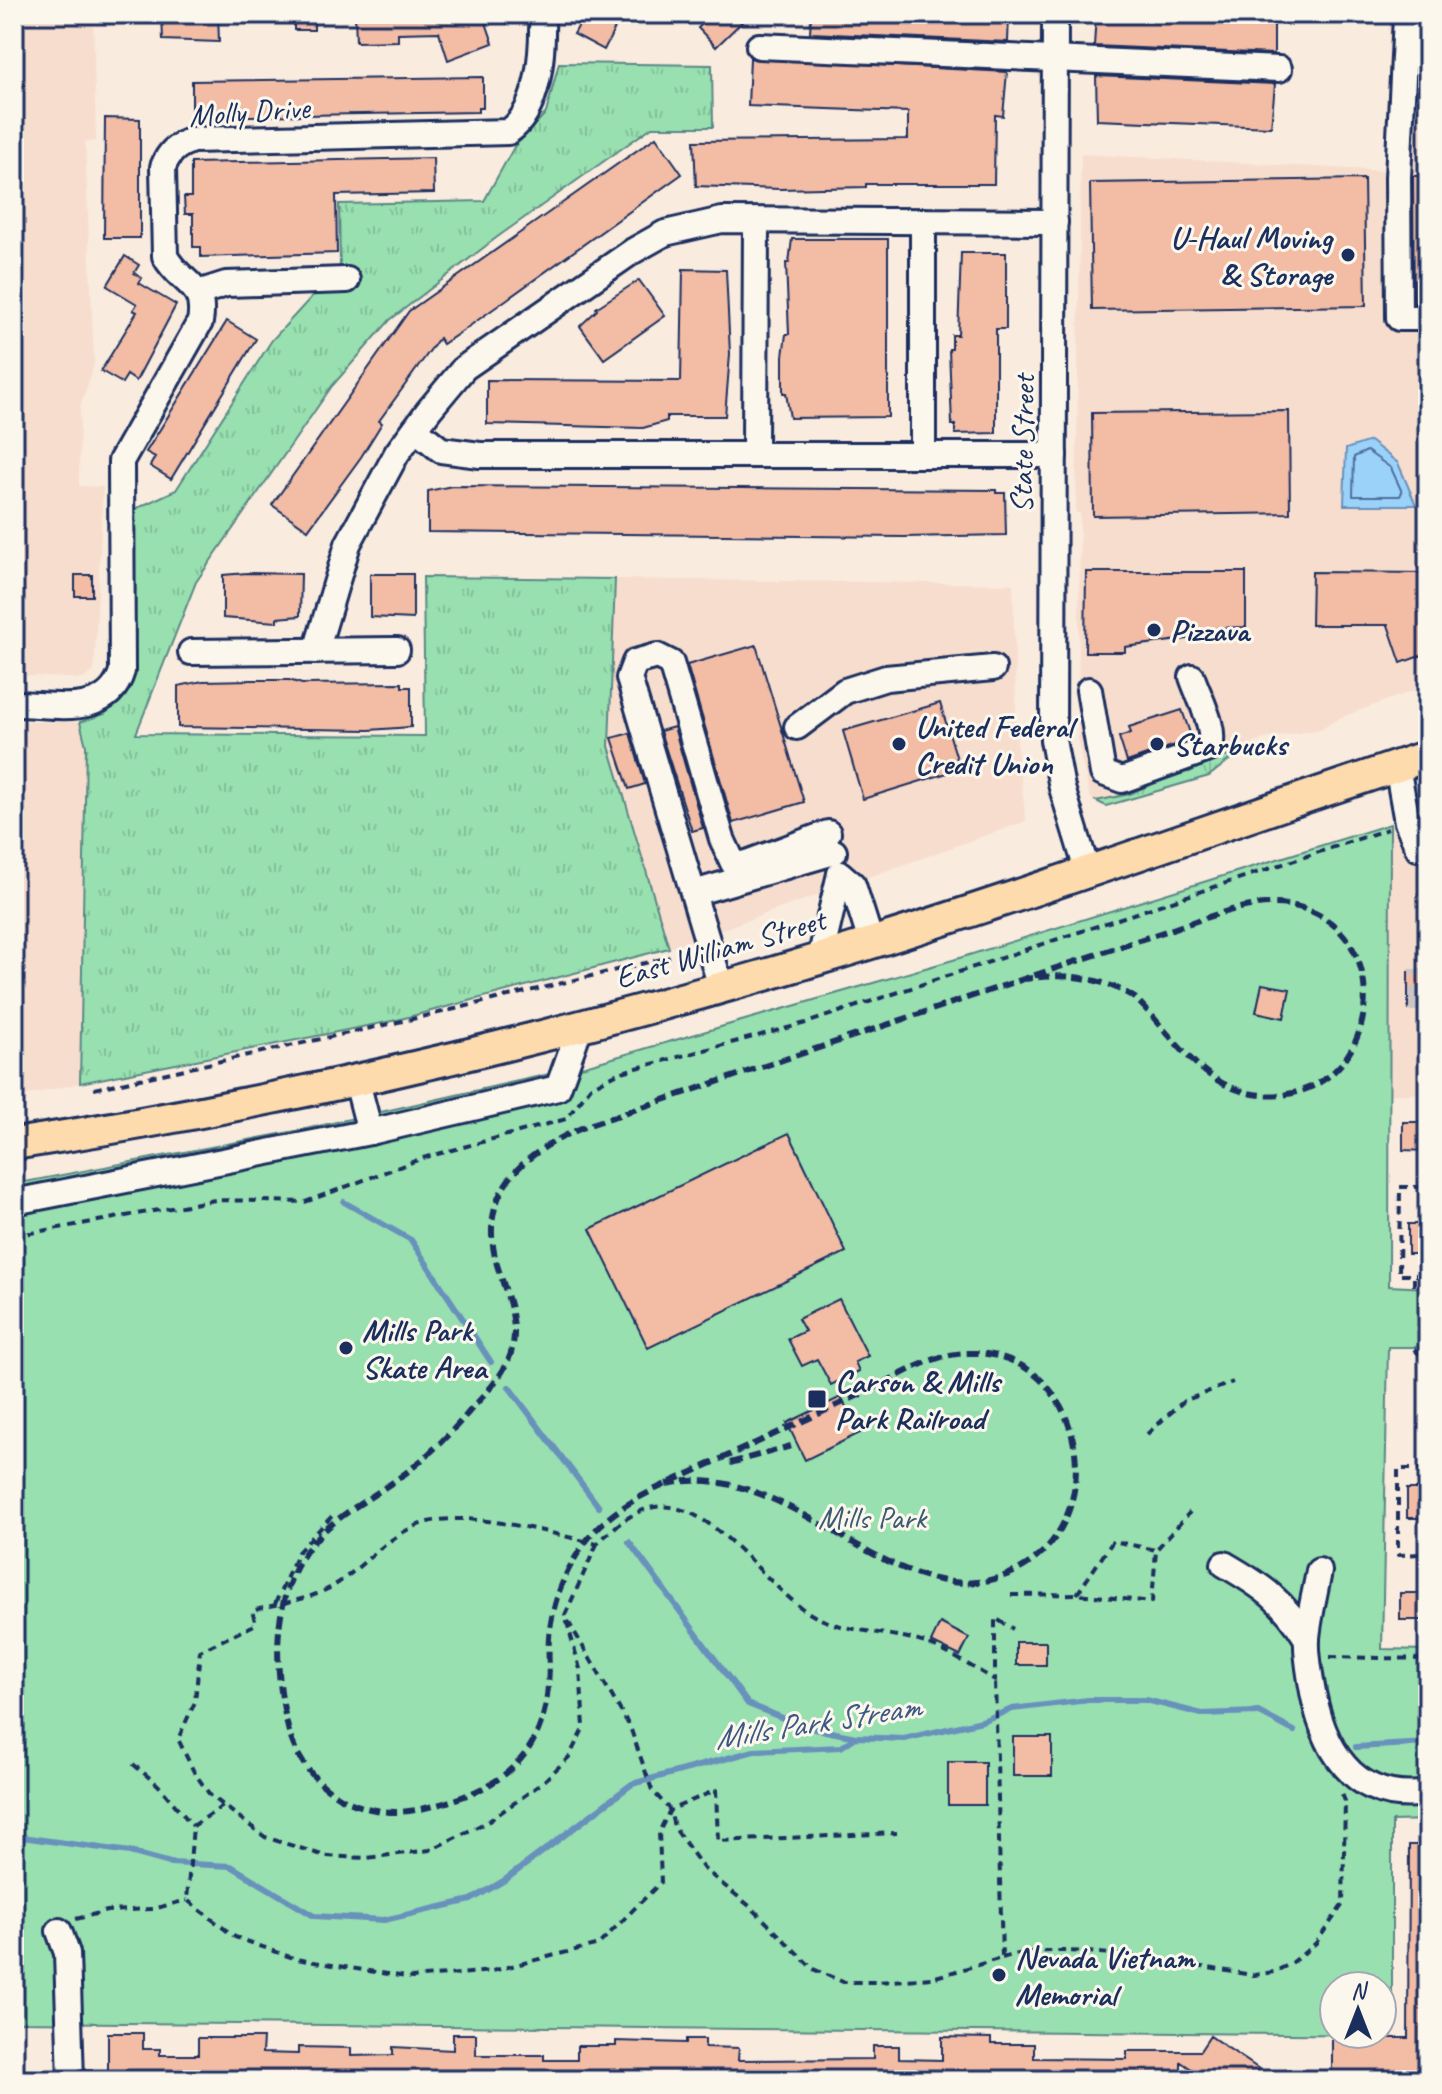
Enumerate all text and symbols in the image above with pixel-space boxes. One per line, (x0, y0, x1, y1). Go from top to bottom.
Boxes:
street label: Molly Drive (187, 87, 313, 136)
place label: U-Haul Moving & Storage (1170, 217, 1334, 295)
marker: U-Haul Moving & Storage (1339, 246, 1357, 264)
street label: State Street (1001, 371, 1044, 514)
place label: Pizzava (1170, 610, 1251, 651)
marker: Pizzava (1145, 621, 1163, 639)
place label: United Federal Credit Union (915, 706, 1079, 784)
place label: Starbucks (1173, 724, 1290, 765)
marker: United Federal Credit Union (890, 735, 908, 753)
marker: Starbucks (1148, 735, 1166, 753)
street label: East William Street (610, 898, 833, 998)
place label: Mills Park Skate Area (362, 1310, 489, 1388)
marker: Mills Park Skate Area (337, 1339, 355, 1357)
place label: Carson & Mills Park Railroad (835, 1361, 1002, 1439)
marker: Carson & Mills Park Railroad (806, 1388, 828, 1410)
park label: Mills Park (818, 1497, 928, 1538)
water label: Mills Park Stream (711, 1684, 926, 1759)
place label: Nevada Vietnam Memorial (1015, 1937, 1197, 2015)
marker: Nevada Vietnam Memorial (990, 1966, 1008, 1984)
north arrow (1318, 1970, 1398, 2050)
text: N (1351, 1977, 1368, 2005)

